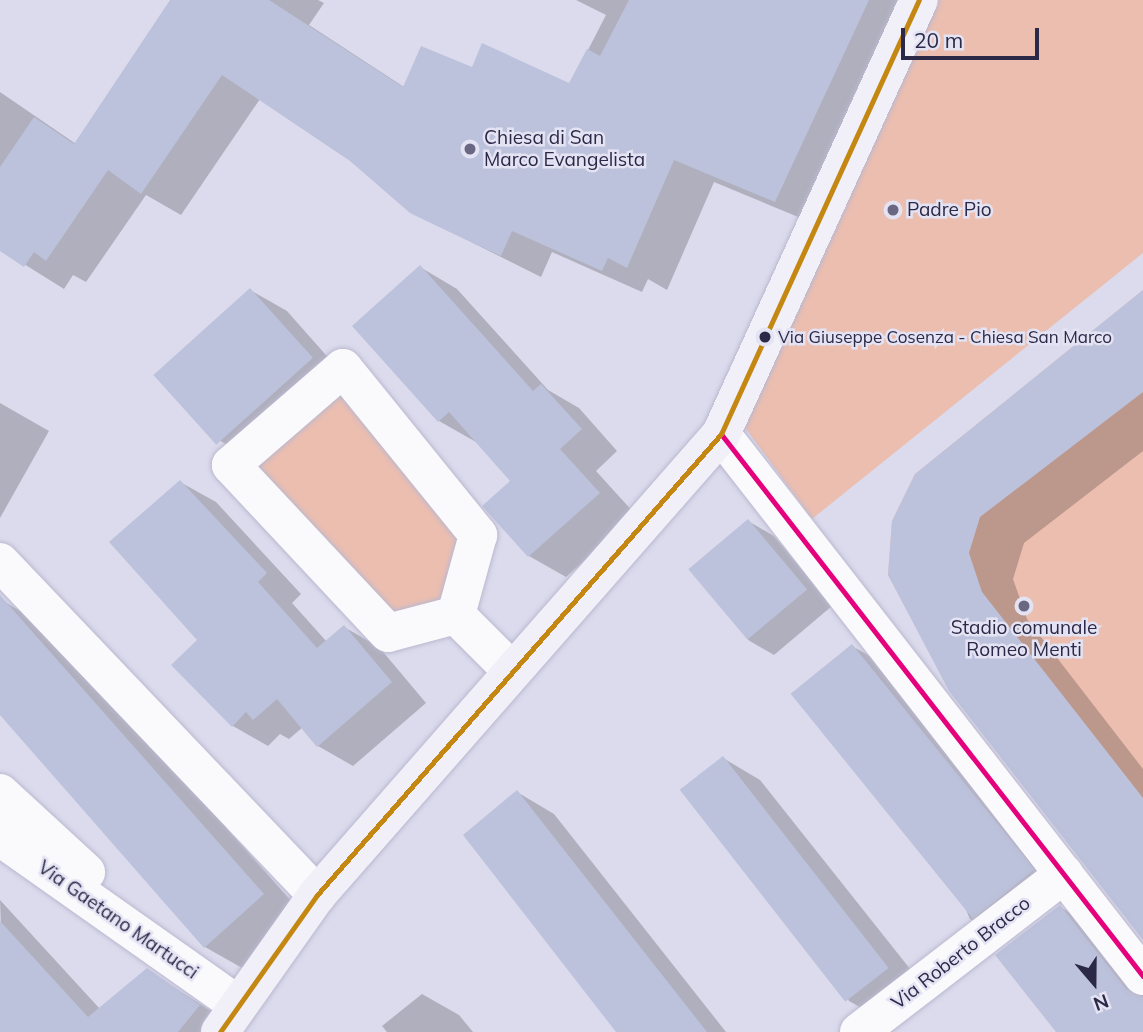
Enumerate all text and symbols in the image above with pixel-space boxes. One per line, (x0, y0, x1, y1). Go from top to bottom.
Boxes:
scale bar (905, 14, 1043, 58)
text: 20 m (914, 27, 963, 53)
place label: Chiesa di San Marco Evangelista (484, 127, 645, 171)
marker: Chiesa di San Marco Evangelista (462, 141, 478, 157)
place label: Padre Pio (907, 199, 992, 221)
marker: Padre Pio (885, 202, 901, 218)
place label: Via Giuseppe Cosenza - Chiesa San Marco (778, 327, 1112, 347)
marker: Via Giuseppe Cosenza - Chiesa San Marco (758, 330, 772, 344)
marker: Stadio comunale Romeo Menti (1016, 598, 1032, 614)
place label: Stadio comunale Romeo Menti (951, 617, 1097, 661)
street label: Via Gaetano Martucci (33, 856, 203, 984)
street label: Via Roberto Bracco (887, 892, 1035, 1014)
north arrow (1059, 948, 1129, 1018)
text: N (1090, 989, 1112, 1016)

